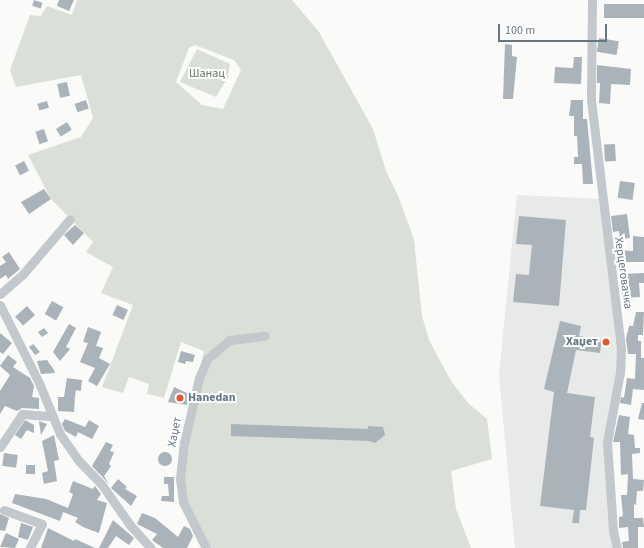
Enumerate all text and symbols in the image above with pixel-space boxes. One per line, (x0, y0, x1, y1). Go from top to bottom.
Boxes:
scale bar (500, 16, 609, 42)
text: 100 m (505, 22, 535, 39)
park label: Шанац (189, 67, 225, 81)
street label: Херцеговачка (611, 236, 635, 310)
place label: Хаџет (566, 335, 598, 349)
marker: Хаџет (601, 337, 611, 347)
place label: Hanedan (188, 391, 236, 405)
marker: Hanedan (175, 393, 185, 403)
street label: Хаџет (165, 416, 185, 448)

